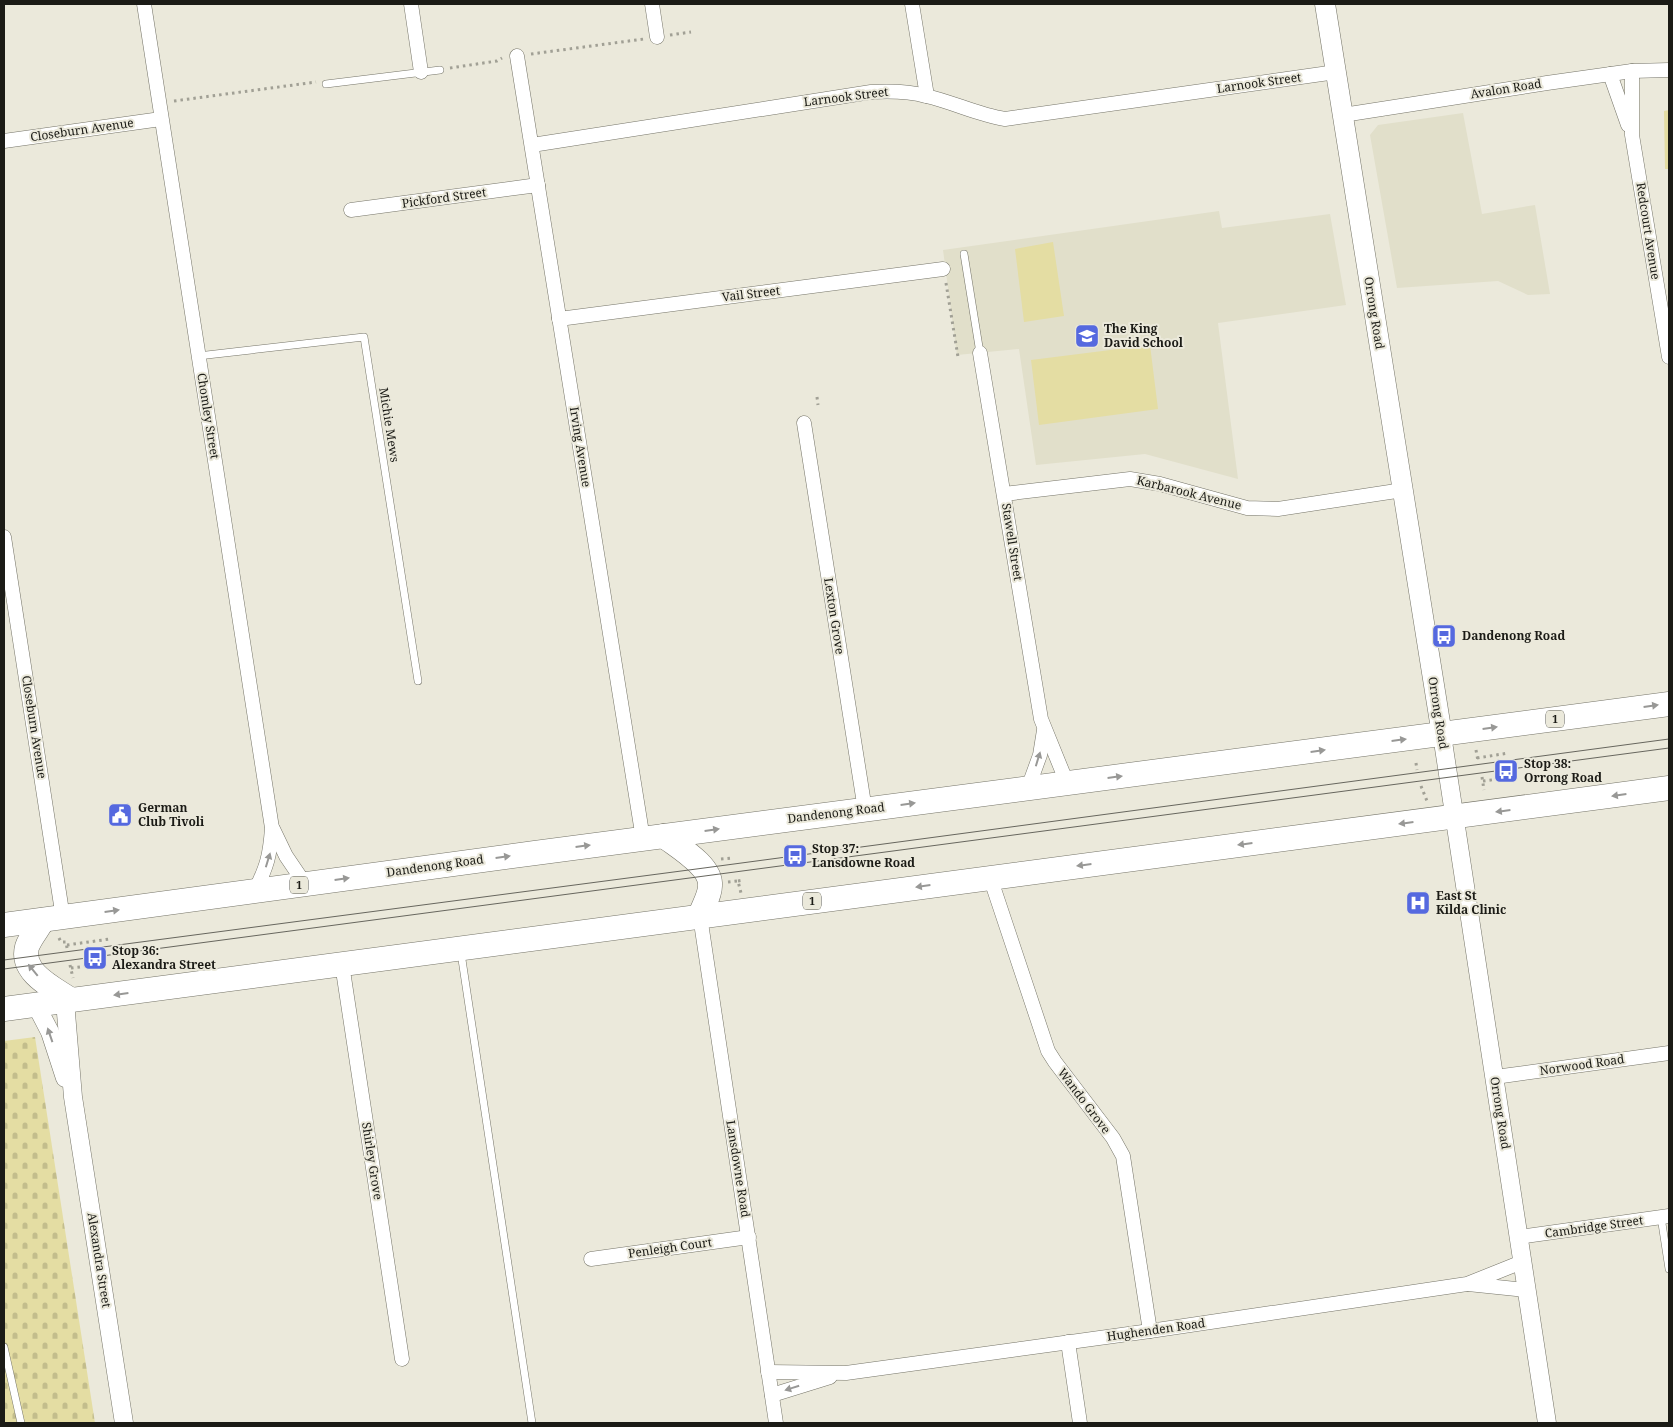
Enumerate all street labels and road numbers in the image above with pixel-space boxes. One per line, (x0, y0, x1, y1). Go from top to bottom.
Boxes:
street label: Larnook Street (1216, 68, 1302, 97)
street label: Avalon Road (1469, 74, 1543, 103)
street label: Larnook Street (803, 83, 889, 110)
street label: Closeburn Avenue (29, 114, 135, 145)
street label: Redcourt Avenue (1632, 181, 1665, 281)
street label: Pickford Street (401, 183, 487, 212)
street label: Orrong Road (1360, 275, 1389, 351)
street label: Vail Street (721, 282, 781, 305)
street label: Chomley Street (193, 372, 224, 460)
street label: Michie Mews (375, 386, 404, 464)
street label: Irving Avenue (566, 406, 595, 488)
street label: Karbarook Avenue (1135, 471, 1243, 514)
street label: Stawell Street (998, 502, 1027, 582)
street label: Lexton Grove (820, 576, 849, 655)
street label: Closeburn Avenue (18, 674, 51, 780)
street label: Orrong Road (1424, 675, 1453, 751)
road number: 1 (1546, 711, 1564, 728)
street label: Dandenong Road (786, 798, 886, 827)
street label: Dandenong Road (385, 850, 485, 881)
road number: 1 (290, 876, 308, 894)
road number: 1 (803, 892, 821, 909)
street label: Norwood Road (1538, 1050, 1626, 1079)
street label: Wando Grove (1054, 1064, 1115, 1137)
street label: Orrong Road (1486, 1075, 1515, 1151)
street label: Lansdowne Road (722, 1119, 755, 1219)
street label: Shirley Grove (358, 1121, 387, 1201)
street label: Alexandra Street (84, 1211, 115, 1309)
street label: Cambridge Street (1544, 1211, 1644, 1242)
street label: Penleigh Court (627, 1233, 713, 1262)
street label: Hughenden Road (1106, 1314, 1207, 1345)

